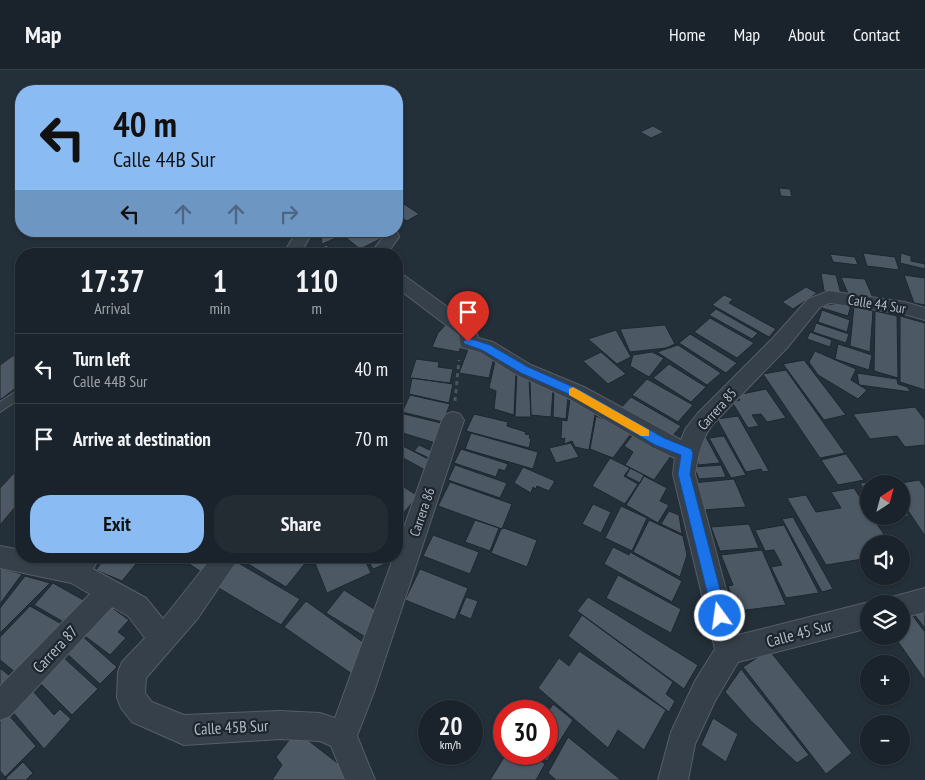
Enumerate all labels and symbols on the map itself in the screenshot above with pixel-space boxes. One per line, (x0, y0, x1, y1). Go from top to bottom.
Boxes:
pin (447, 291, 489, 342)
street label: Calle 44 Sur (847, 291, 907, 317)
street label: Carrera 85 (693, 384, 741, 434)
north arrow (860, 475, 910, 525)
street label: Carrera 86 (405, 485, 439, 539)
position arrow (693, 589, 745, 641)
street label: Calle 45 Sur (764, 615, 835, 651)
street label: Carrera 87 (28, 621, 82, 677)
speed limit sign: 30 (493, 700, 558, 765)
street label: Calle 45B Sur (193, 715, 269, 739)

